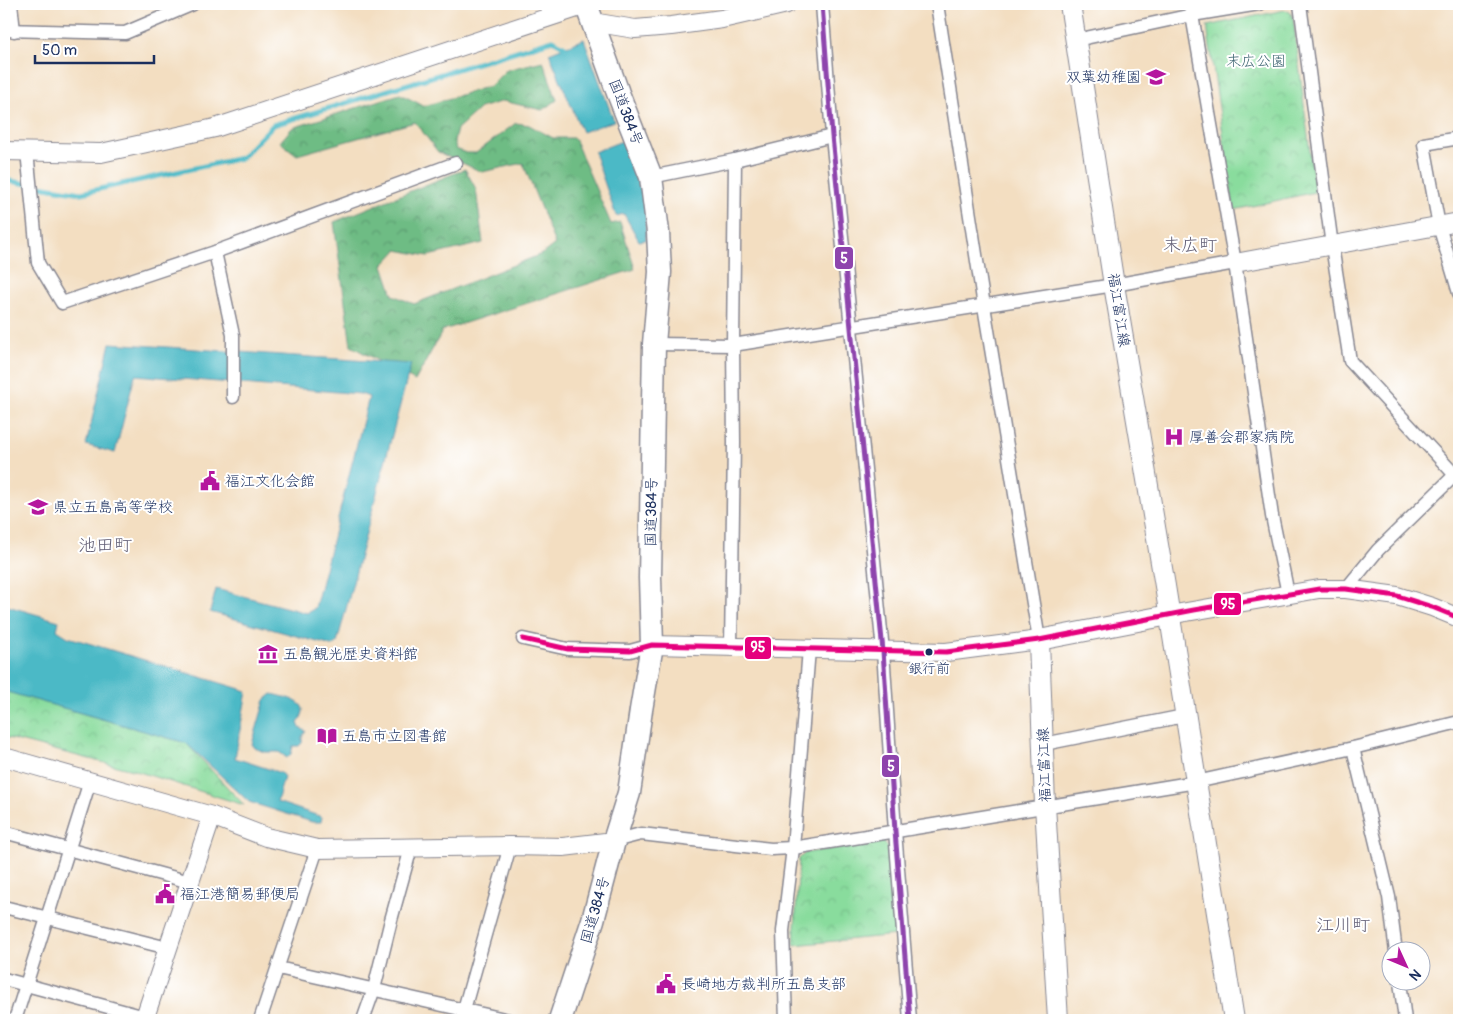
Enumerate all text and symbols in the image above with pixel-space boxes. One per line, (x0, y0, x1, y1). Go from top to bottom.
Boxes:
scale bar (35, 32, 154, 64)
text: 50 m (42, 41, 77, 60)
park label: 末広公園 (1226, 52, 1286, 71)
school or university icon: 双葉幼稚園 (1145, 66, 1167, 88)
place label: 双葉幼稚園 (1066, 68, 1141, 87)
street label: 国道384号 (604, 76, 647, 148)
district label: 末広町 (1163, 234, 1217, 257)
line badge: 5 (834, 246, 854, 270)
text: 5 (840, 250, 848, 267)
street label: 福江富江線 (1103, 272, 1134, 349)
hospital icon: 厚善会郡家病院 (1163, 426, 1185, 448)
place label: 厚善会郡家病院 (1189, 428, 1294, 447)
public building icon: 福江文化会館 (199, 470, 221, 492)
place label: 福江文化会館 (225, 472, 315, 491)
street label: 国道384号 (641, 477, 662, 547)
school or university icon: 県立五島高等学校 (27, 496, 49, 518)
place label: 県立五島高等学校 (53, 498, 173, 517)
district label: 池田町 (78, 534, 132, 557)
line badge: 95 (1213, 592, 1242, 616)
text: 95 (1221, 596, 1236, 613)
line badge: 95 (744, 636, 772, 660)
text: 95 (751, 639, 766, 656)
museum icon: 五島観光歴史資料館 (257, 643, 279, 665)
place label: 五島観光歴史資料館 (283, 645, 418, 664)
marker: 銀行前 (924, 647, 934, 657)
place label: 銀行前 (908, 660, 950, 677)
library icon: 五島市立図書館 (316, 725, 338, 747)
place label: 五島市立図書館 (342, 727, 447, 746)
street label: 福江富江線 (1034, 727, 1055, 803)
line badge: 5 (881, 754, 900, 778)
text: 5 (887, 758, 895, 775)
street label: 国道384号 (577, 874, 614, 946)
public building icon: 福江港簡易郵便局 (154, 883, 176, 905)
place label: 福江港簡易郵便局 (180, 885, 300, 904)
district label: 江川町 (1316, 914, 1370, 937)
north arrow (1380, 942, 1430, 992)
text: N (1406, 965, 1424, 984)
public building icon: 長崎地方裁判所五島支部 (655, 973, 677, 995)
place label: 長崎地方裁判所五島支部 (681, 975, 846, 994)

